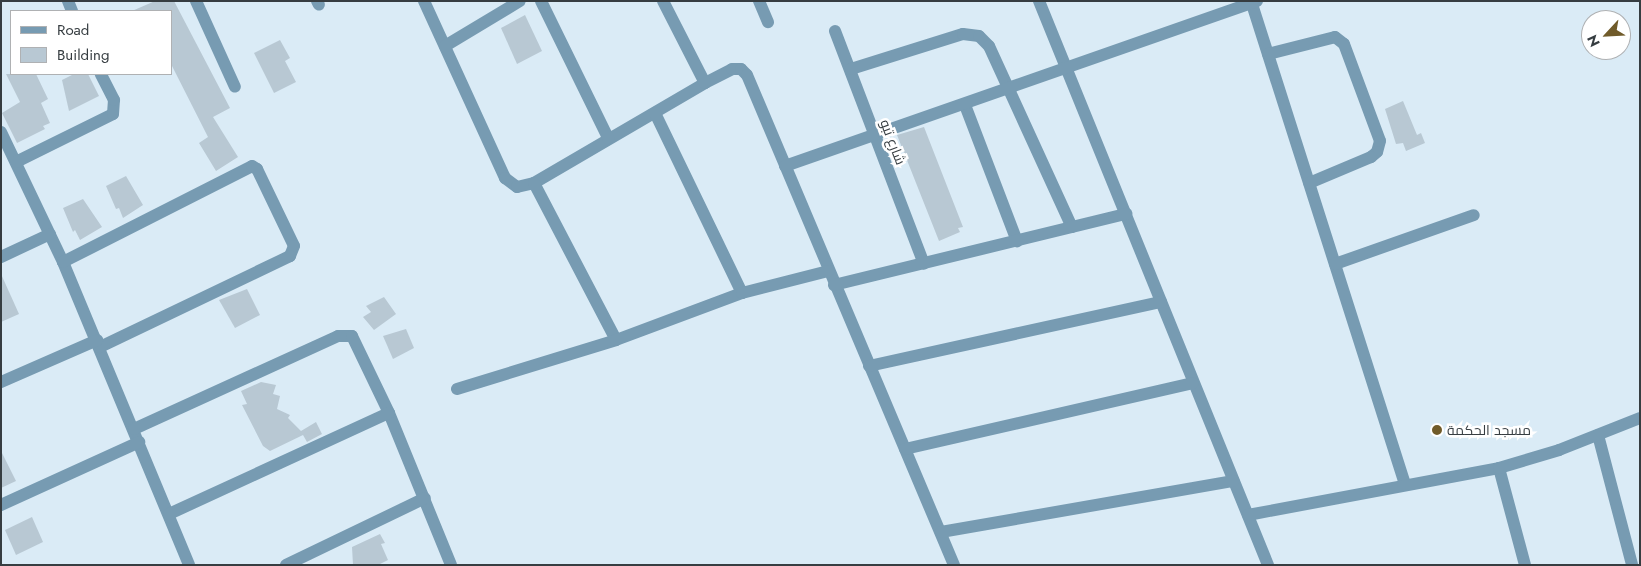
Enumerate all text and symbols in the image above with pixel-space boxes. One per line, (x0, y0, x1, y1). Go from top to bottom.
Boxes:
legend (10, 10, 172, 75)
north arrow (1581, 10, 1631, 60)
text: Road (57, 19, 89, 41)
text: N (1582, 32, 1605, 50)
text: Building (57, 44, 109, 66)
street label: شارع تبو (877, 117, 909, 167)
place label: مسجد الحكمة (1447, 422, 1531, 438)
marker: مسجد الحكمة (1431, 424, 1443, 436)

